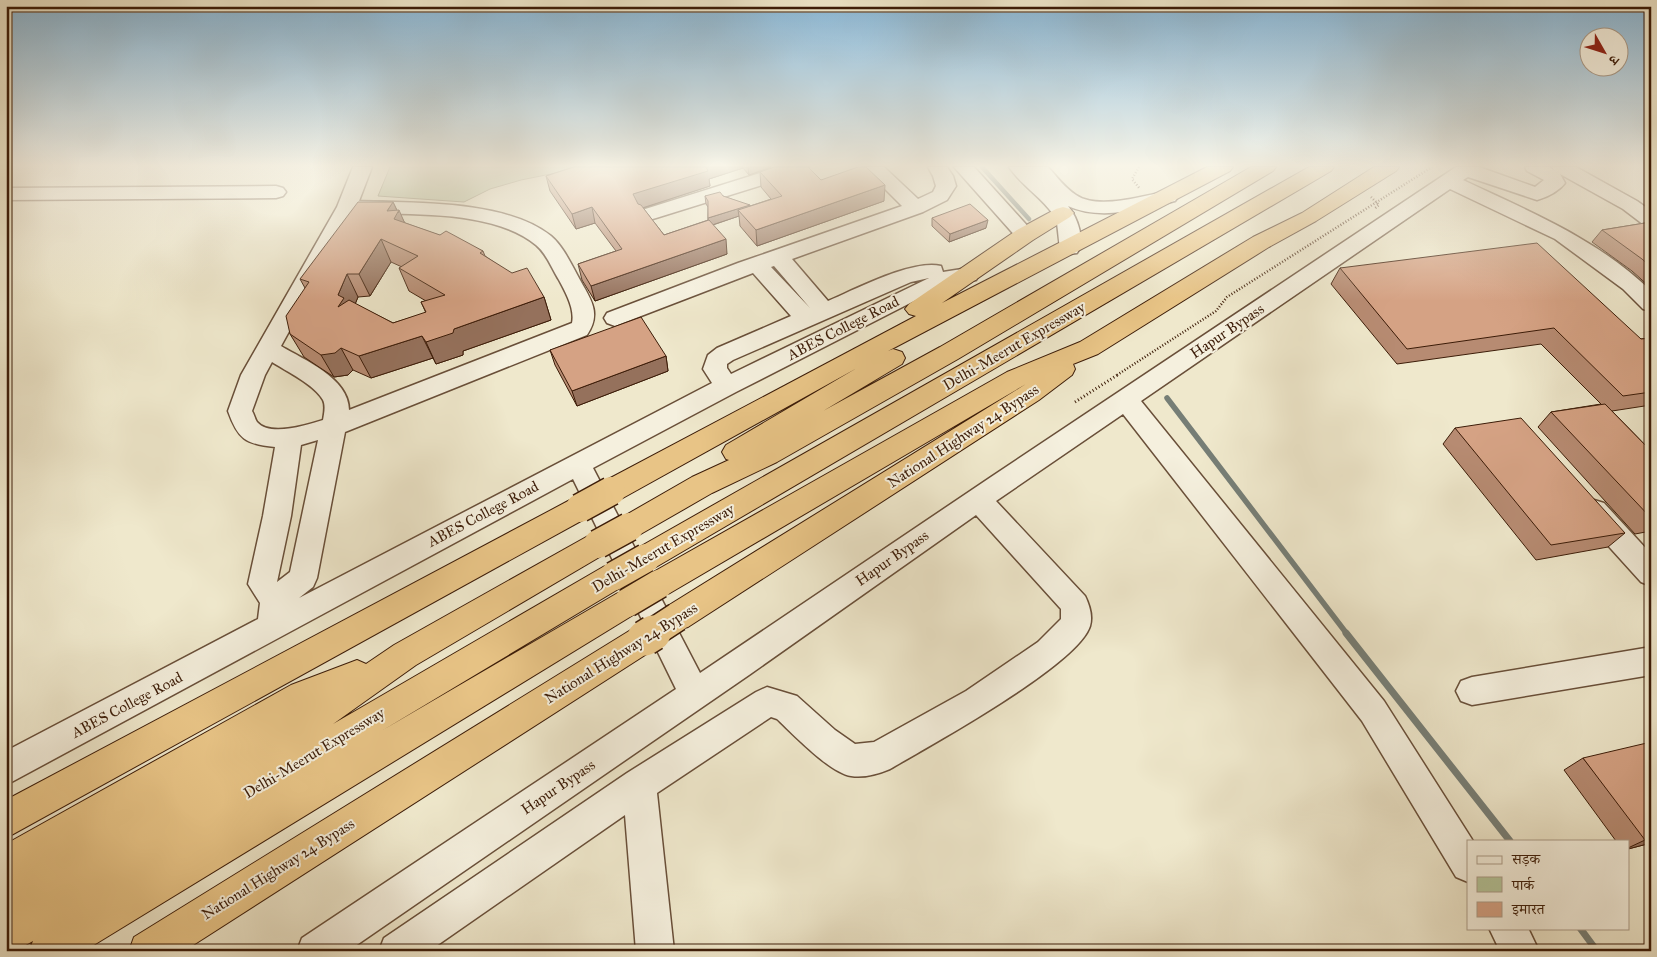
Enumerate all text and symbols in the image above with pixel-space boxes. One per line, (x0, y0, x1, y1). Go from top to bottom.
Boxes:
north arrow (1580, 28, 1630, 78)
text: उ (1604, 51, 1623, 69)
street label: ABES College Road (783, 292, 902, 364)
street label: Delhi-Meerut Expressway (940, 297, 1089, 394)
street label: Hapur Bypass (1187, 300, 1267, 362)
street label: National Highway 24 Bypass (884, 380, 1042, 492)
street label: ABES College Road (424, 477, 542, 551)
street label: Delhi-Meerut Expressway (589, 499, 738, 596)
street label: Hapur Bypass (852, 526, 932, 590)
street label: National Highway 24 Bypass (541, 599, 701, 707)
street label: ABES College Road (68, 668, 186, 742)
street label: Delhi-Meerut Expressway (240, 703, 389, 802)
street label: Hapur Bypass (518, 756, 598, 818)
street label: National Highway 24 Bypass (198, 815, 358, 923)
legend (1467, 840, 1630, 930)
text: सड़क (1511, 850, 1541, 868)
text: पार्क (1511, 876, 1535, 894)
text: इमारत (1511, 900, 1546, 918)

